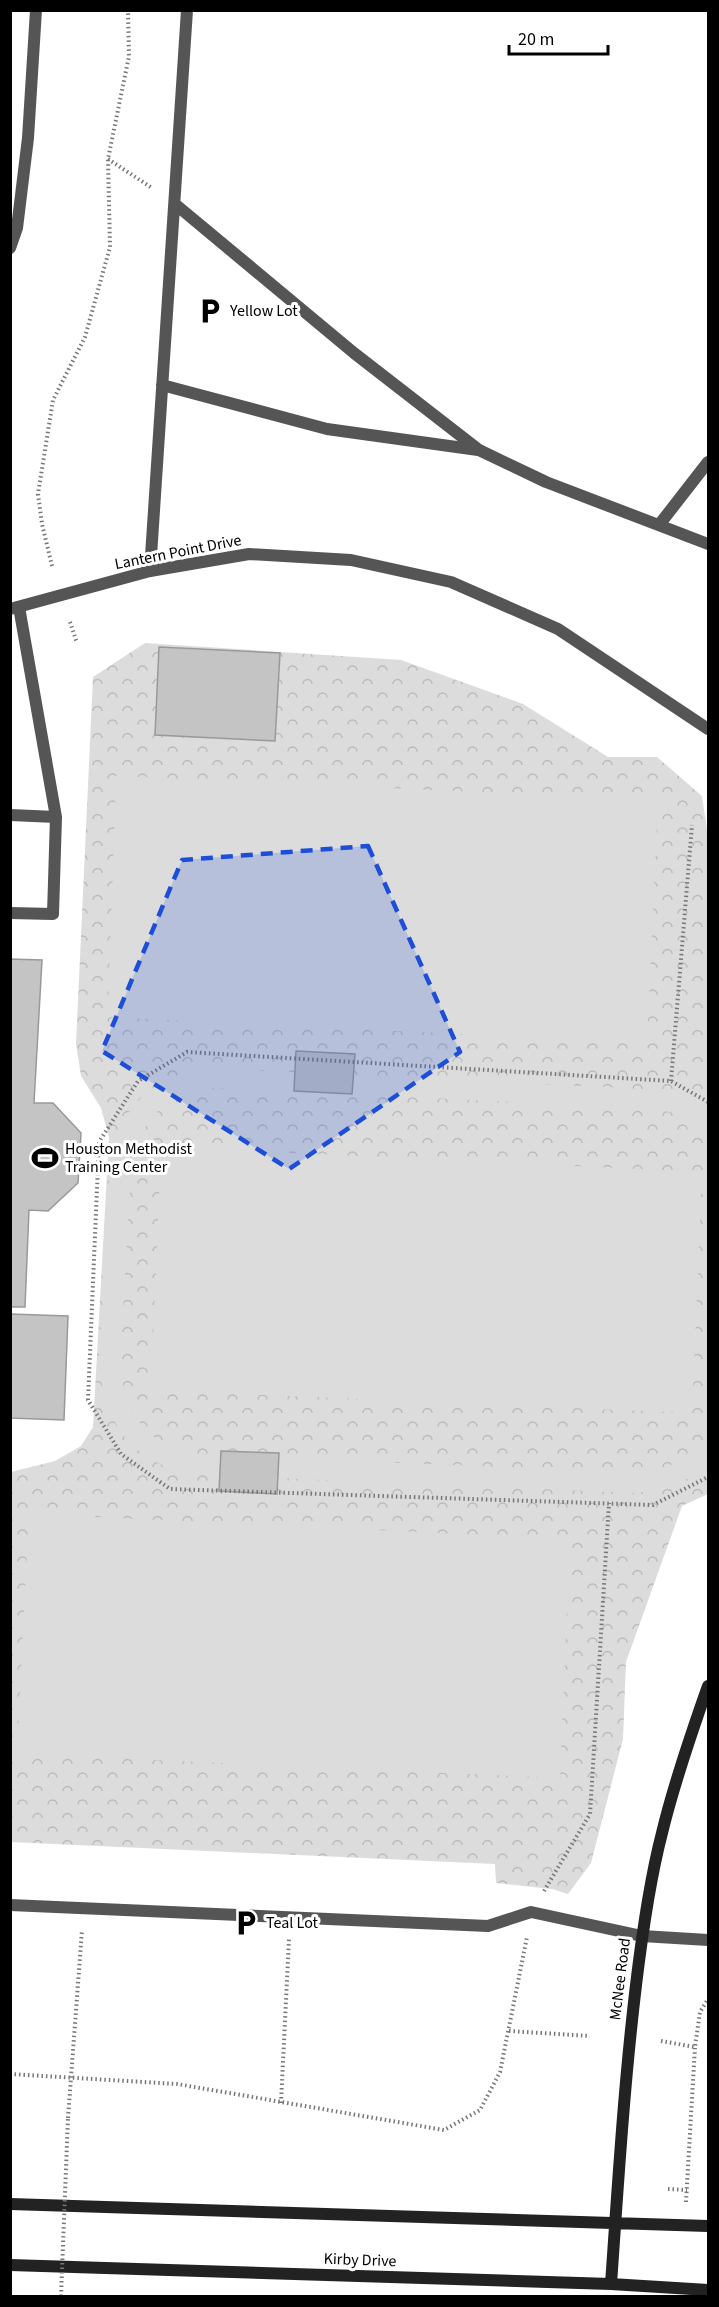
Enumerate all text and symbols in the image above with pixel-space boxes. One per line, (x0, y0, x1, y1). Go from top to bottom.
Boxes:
scale bar (509, 18, 608, 56)
text: 20 m (518, 27, 554, 52)
parking icon: Yellow Lot (195, 296, 225, 326)
place label: Yellow Lot (229, 300, 298, 322)
street label: Lantern Point Drive (113, 529, 243, 575)
place label: Houston Methodist Training Center (65, 1138, 192, 1178)
sports icon: Houston Methodist Training Center (30, 1143, 60, 1173)
parking icon: Teal Lot (231, 1908, 261, 1938)
place label: Teal Lot (266, 1912, 319, 1934)
street label: McNee Road (604, 1937, 636, 2021)
street label: Kirby Drive (323, 2248, 397, 2272)

